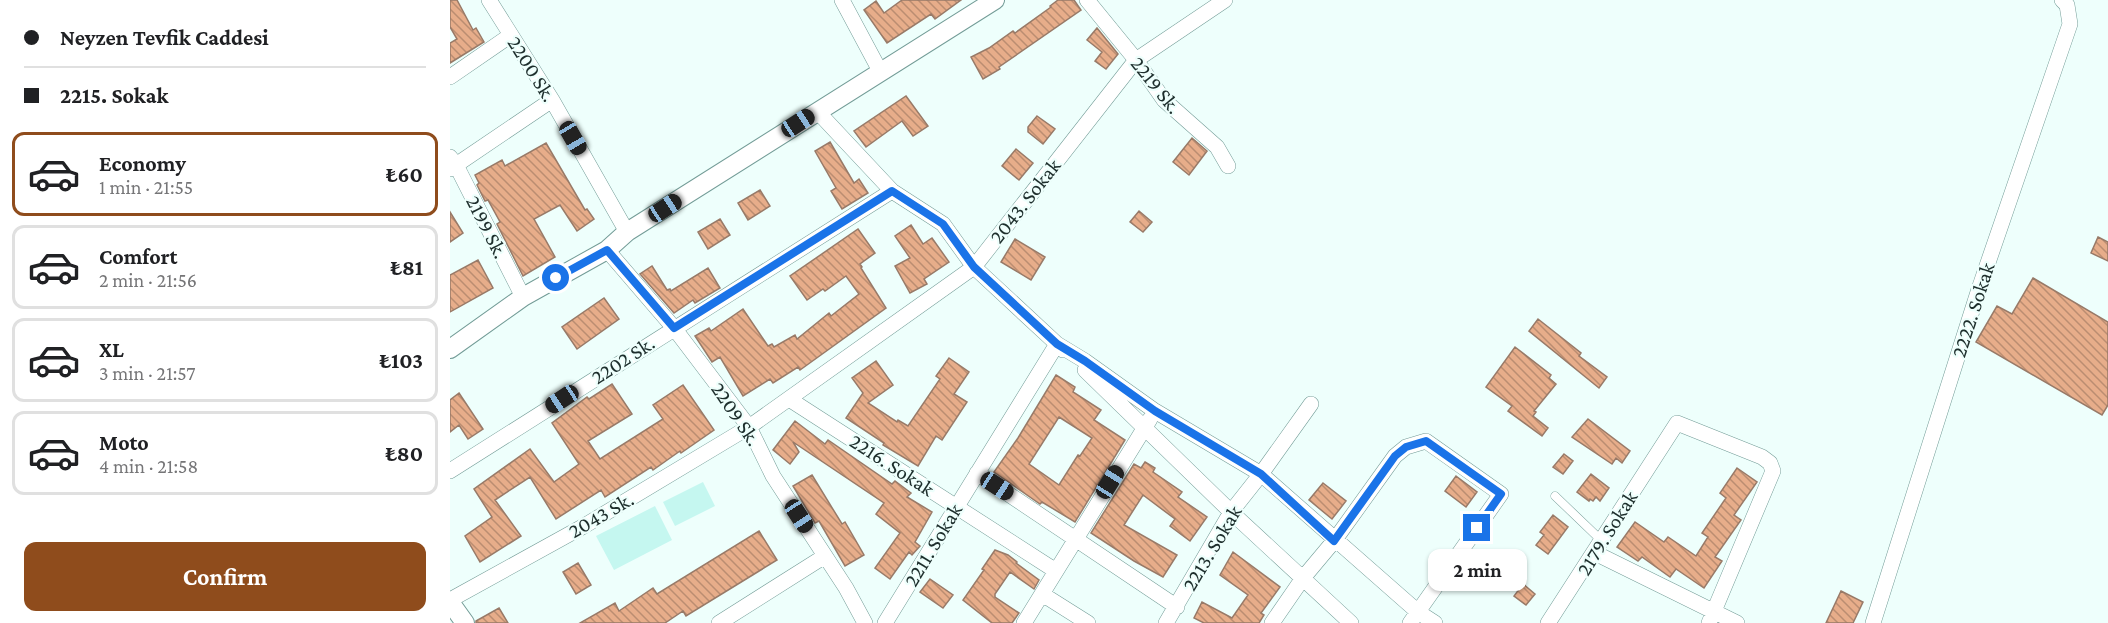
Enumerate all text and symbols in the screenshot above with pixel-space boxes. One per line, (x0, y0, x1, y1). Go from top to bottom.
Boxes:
text: Neyzen Tevfik Caddesi (60, 25, 269, 50)
street label: 2200 Sk. (503, 32, 561, 106)
street label: 2219 Sk. (1126, 52, 1186, 118)
text: 2215. Sokak (60, 83, 168, 108)
car (778, 106, 818, 140)
car (556, 118, 590, 158)
icon: car (27, 147, 81, 201)
text: Economy (99, 151, 186, 176)
street label: 2043. Sokak (985, 154, 1065, 248)
text: ₺60 (386, 162, 423, 187)
text: 1 min · 21:55 (99, 176, 193, 198)
car (645, 191, 685, 225)
street label: 2199 Sk. (461, 192, 513, 262)
icon: car (27, 240, 81, 294)
text: Comfort (99, 244, 177, 269)
text: ₺81 (391, 255, 423, 280)
street label: 2222. Sokak (1946, 260, 2000, 360)
route start (542, 264, 569, 291)
text: 2 min · 21:56 (99, 269, 197, 291)
street label: 2202 Sk. (587, 331, 659, 389)
icon: car (27, 333, 81, 387)
text: XL (99, 337, 124, 362)
text: ₺103 (380, 348, 423, 373)
text: 3 min · 21:57 (99, 362, 195, 384)
street label: 2209 Sk. (706, 378, 766, 450)
car (542, 382, 582, 416)
icon: car (27, 426, 81, 480)
street label: 2216. Sokak (845, 429, 939, 501)
text: Moto (99, 430, 149, 455)
text: ₺80 (385, 441, 423, 466)
text: 4 min · 21:58 (99, 455, 198, 477)
car (1093, 462, 1127, 502)
car (977, 469, 1017, 503)
street label: 2179. Sokak (1572, 486, 1642, 580)
street label: 2043 Sk. (564, 487, 638, 543)
car (782, 496, 816, 536)
street label: 2211. Sokak (899, 499, 967, 591)
street label: 2213. Sokak (1177, 501, 1247, 595)
route end (1463, 514, 1490, 541)
button: Confirm (24, 542, 426, 611)
callout: 2 min (1428, 549, 1526, 591)
text: 2 min (1453, 559, 1502, 581)

